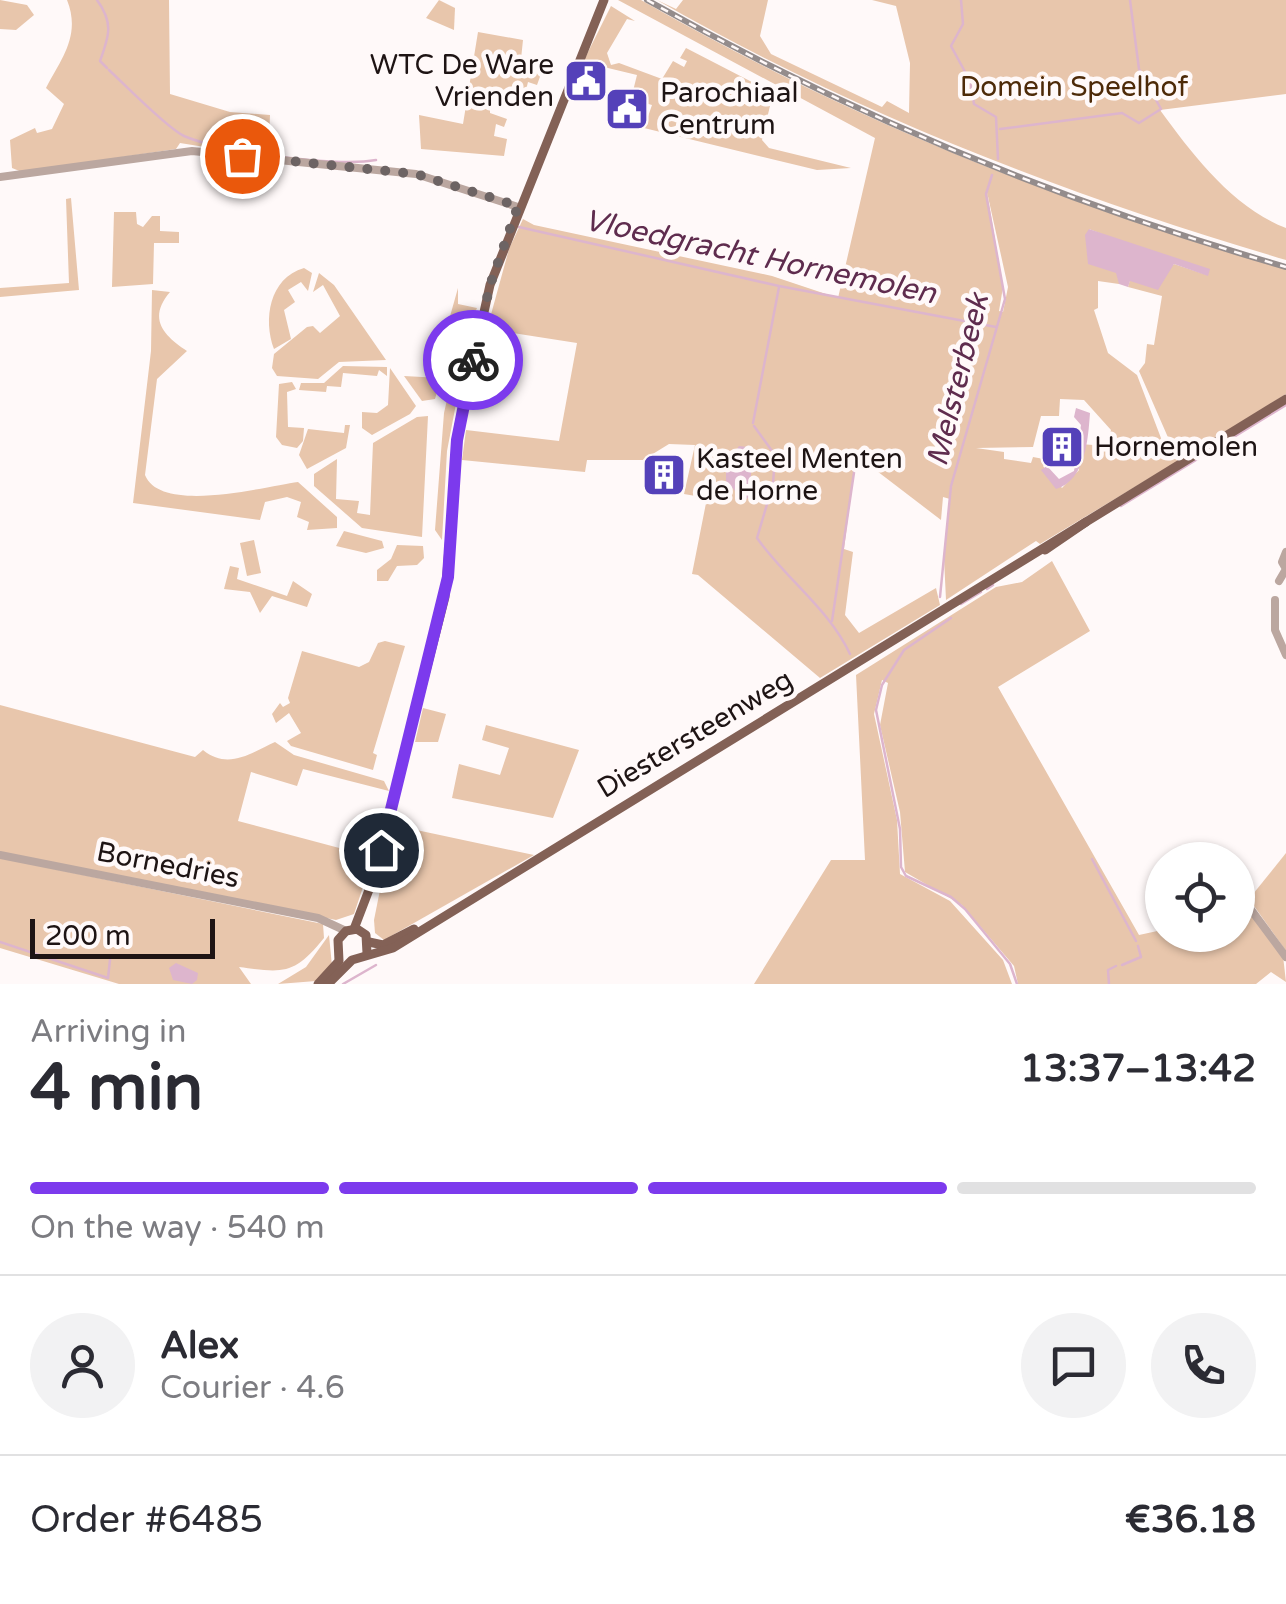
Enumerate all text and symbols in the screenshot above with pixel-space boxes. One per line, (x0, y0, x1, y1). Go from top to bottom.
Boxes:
place label: WTC De Ware Vrienden (370, 48, 554, 114)
public building icon: WTC De Ware Vrienden (563, 58, 609, 104)
park label: Domein Speelhof (960, 70, 1188, 104)
place label: Parochiaal Centrum (660, 76, 799, 142)
public building icon: Parochiaal Centrum (604, 86, 650, 132)
pin (200, 114, 285, 199)
icon: bag (215, 129, 270, 184)
water label: Vloedgracht Hornemolen (581, 202, 940, 312)
water label: Melsterbeek (919, 287, 998, 470)
courier (423, 310, 523, 410)
icon: bike (446, 333, 501, 388)
building icon: Hornemolen (1039, 424, 1085, 470)
place label: Hornemolen (1094, 430, 1258, 464)
place label: Kasteel Menten de Horne (696, 442, 903, 508)
building icon: Kasteel Menten de Horne (641, 452, 687, 498)
street label: Diestersteenweg (591, 662, 799, 806)
pin (339, 808, 424, 893)
icon: home (354, 823, 409, 878)
street label: Bornedries (94, 835, 242, 895)
map controls (1145, 842, 1255, 952)
button: locate (1145, 842, 1255, 952)
scale bar (30, 914, 215, 958)
text: 200 m (45, 919, 131, 953)
text: Arriving in (30, 1013, 187, 1051)
text: 13:37–13:42 (1020, 1046, 1256, 1092)
text: 4 min (30, 1049, 203, 1128)
text: On the way · 540 m (30, 1209, 325, 1247)
button: person (30, 1313, 135, 1418)
button: chat (1021, 1313, 1126, 1418)
button: phone (1151, 1313, 1256, 1418)
text: Alex (160, 1323, 239, 1369)
text: Courier · 4.6 (160, 1369, 345, 1407)
text: Order #6485 (30, 1497, 263, 1543)
text: €36.18 (1125, 1497, 1256, 1543)

